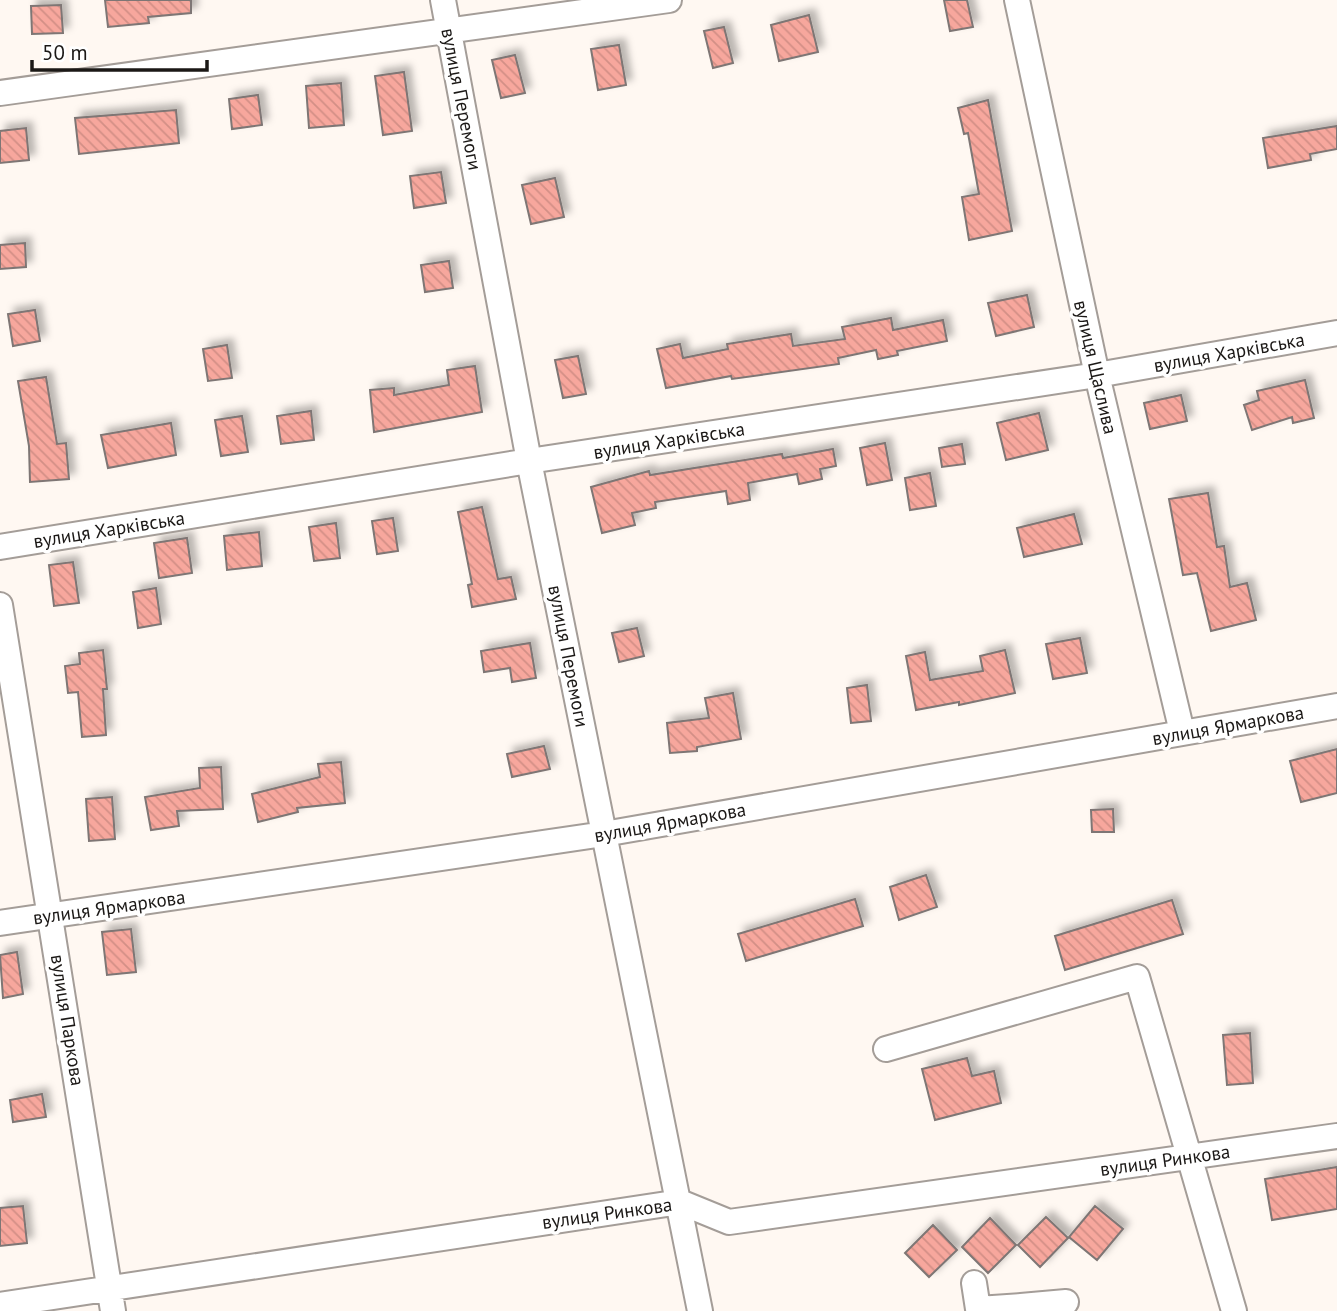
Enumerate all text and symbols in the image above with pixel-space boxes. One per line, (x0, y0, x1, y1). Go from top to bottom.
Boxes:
street label: вулиця Перемоги (436, 26, 488, 172)
scale bar (32, 28, 206, 72)
text: 50 m (42, 39, 88, 66)
street label: вулиця Щаслива (1069, 298, 1123, 436)
street label: вулиця Харківська (1152, 327, 1306, 377)
street label: вулиця Харківська (592, 416, 746, 464)
street label: вулиця Харківська (32, 505, 186, 553)
street label: вулиця Перемоги (543, 583, 595, 729)
street label: вулиця Ярмаркова (1150, 700, 1306, 750)
street label: вулиця Ярмаркова (592, 797, 748, 847)
street label: вулиця Ярмаркова (31, 884, 187, 930)
street label: вулиця Паркова (46, 953, 90, 1087)
street label: вулиця Ринкова (1098, 1139, 1232, 1181)
street label: вулиця Ринкова (540, 1192, 674, 1234)

